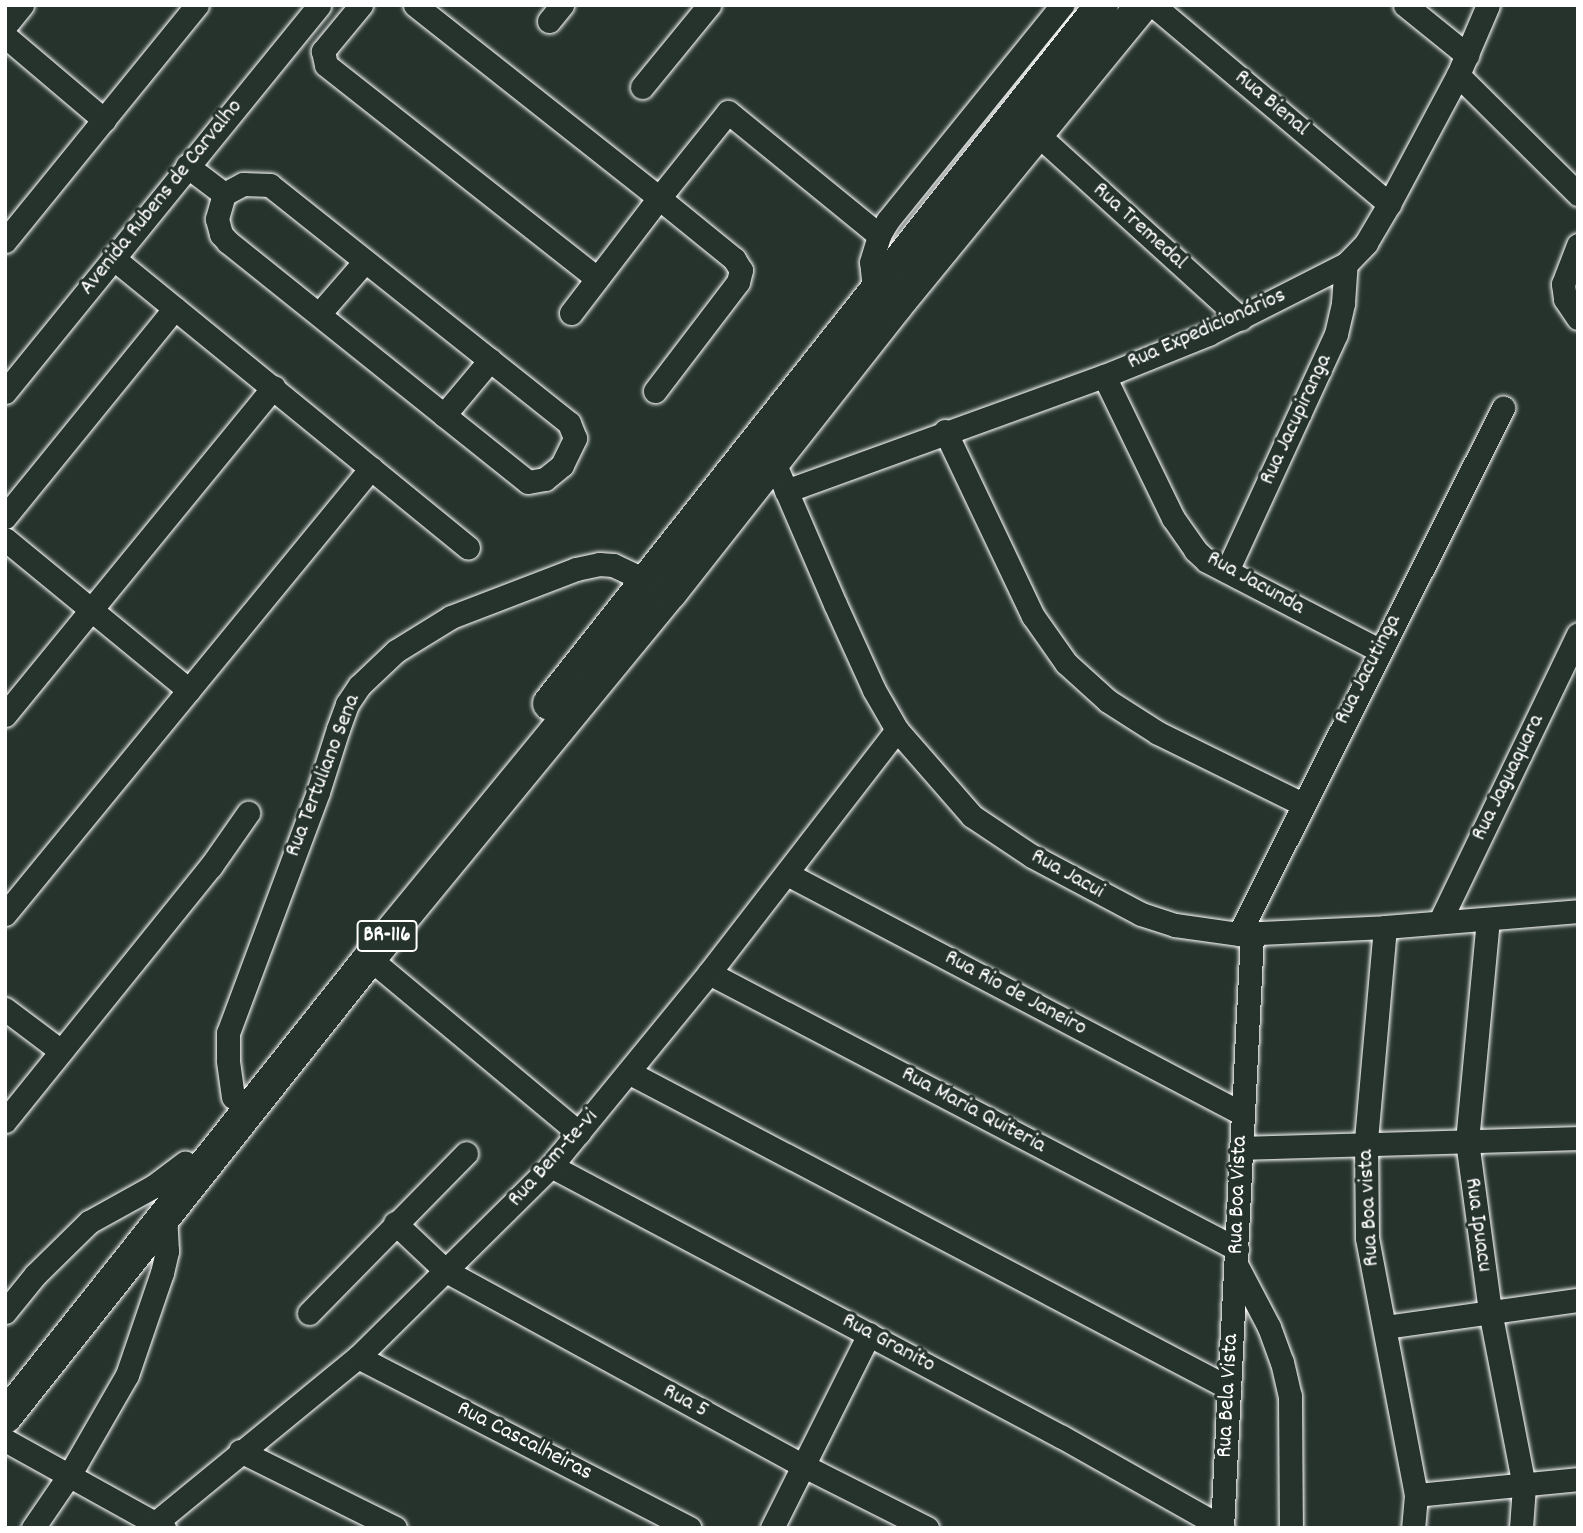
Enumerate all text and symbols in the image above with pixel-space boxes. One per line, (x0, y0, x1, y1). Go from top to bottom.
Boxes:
street label: Rua Bienal (1228, 65, 1314, 143)
street label: Avenida Rubens de Carvalho (74, 94, 250, 302)
street label: Rua Tremedal (1086, 177, 1192, 277)
street label: Rua Expedicionários (1124, 283, 1290, 377)
street label: Rua Jacupiranga (1255, 350, 1339, 490)
street label: Rua Jacunda (1201, 546, 1309, 622)
street label: Rua Jacutinga (1330, 610, 1408, 730)
street label: Rua Tertuliano Sena (280, 691, 368, 861)
street label: Rua Jaguaquara (1466, 710, 1552, 846)
street label: Rua Jacui (1025, 844, 1109, 906)
road number: BR-116 (356, 918, 418, 954)
street label: Rua Rio de Janeiro (939, 945, 1091, 1043)
street label: Rua Maria Quiteria (896, 1061, 1050, 1161)
street label: Rua Bem-te-vi (503, 1104, 605, 1214)
street label: Rua Boa Vista (1223, 1135, 1255, 1255)
street label: Rua Boa vista (1353, 1149, 1387, 1267)
street label: Rua Ipuacu (1457, 1176, 1497, 1274)
street label: Rua Granito (837, 1308, 939, 1380)
street label: Rua Bela Vista (1212, 1333, 1246, 1459)
street label: Rua 5 (657, 1379, 713, 1425)
street label: Rua Cascalheiras (452, 1396, 596, 1488)

